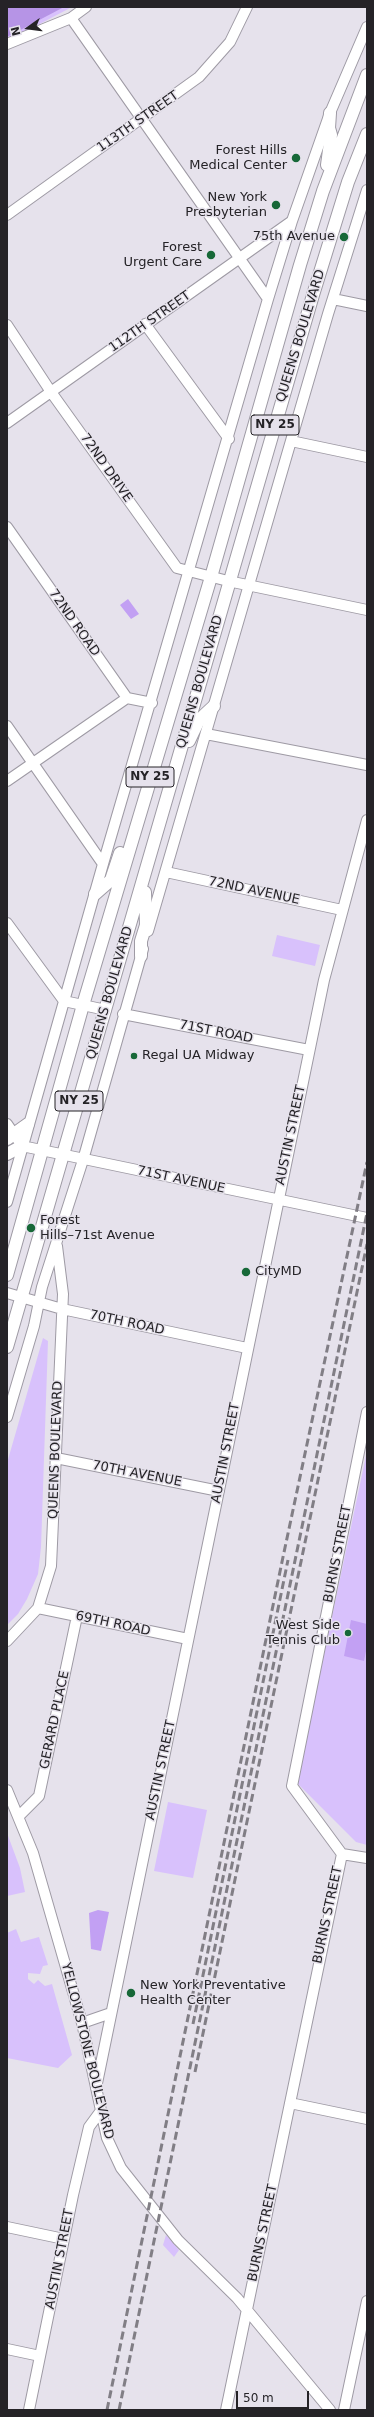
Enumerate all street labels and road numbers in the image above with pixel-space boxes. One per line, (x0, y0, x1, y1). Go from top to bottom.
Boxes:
street label: 113TH STREET (94, 88, 182, 156)
street label: QUEENS BOULEVARD (273, 268, 329, 404)
street label: 112TH STREET (106, 288, 194, 356)
road number: NY 25 (251, 415, 299, 435)
street label: 72ND DRIVE (77, 431, 135, 505)
street label: 72ND ROAD (45, 586, 103, 660)
street label: QUEENS BOULEVARD (173, 613, 227, 751)
road number: NY 25 (126, 767, 174, 787)
street label: 72ND AVENUE (207, 874, 301, 908)
street label: QUEENS BOULEVARD (83, 924, 137, 1062)
street label: 71ST ROAD (178, 1017, 254, 1047)
street label: AUSTIN STREET (273, 1084, 309, 1186)
road number: NY 25 (55, 1091, 103, 1111)
street label: 71ST AVENUE (136, 1163, 226, 1197)
street label: 70TH ROAD (88, 1307, 166, 1339)
street label: QUEENS BOULEVARD (46, 1381, 66, 1519)
street label: AUSTIN STREET (209, 1402, 243, 1504)
street label: 70TH AVENUE (91, 1458, 183, 1490)
street label: BURNS STREET (321, 1504, 355, 1604)
street label: 69TH ROAD (74, 1608, 152, 1640)
street label: GERARD PLACE (37, 1669, 73, 1771)
street label: AUSTIN STREET (143, 1719, 179, 1821)
street label: BURNS STREET (310, 1865, 346, 1965)
street label: YELLOWSTONE BOULEVARD (57, 1961, 117, 2141)
street label: BURNS STREET (245, 2183, 281, 2283)
street label: AUSTIN STREET (43, 2208, 77, 2310)

